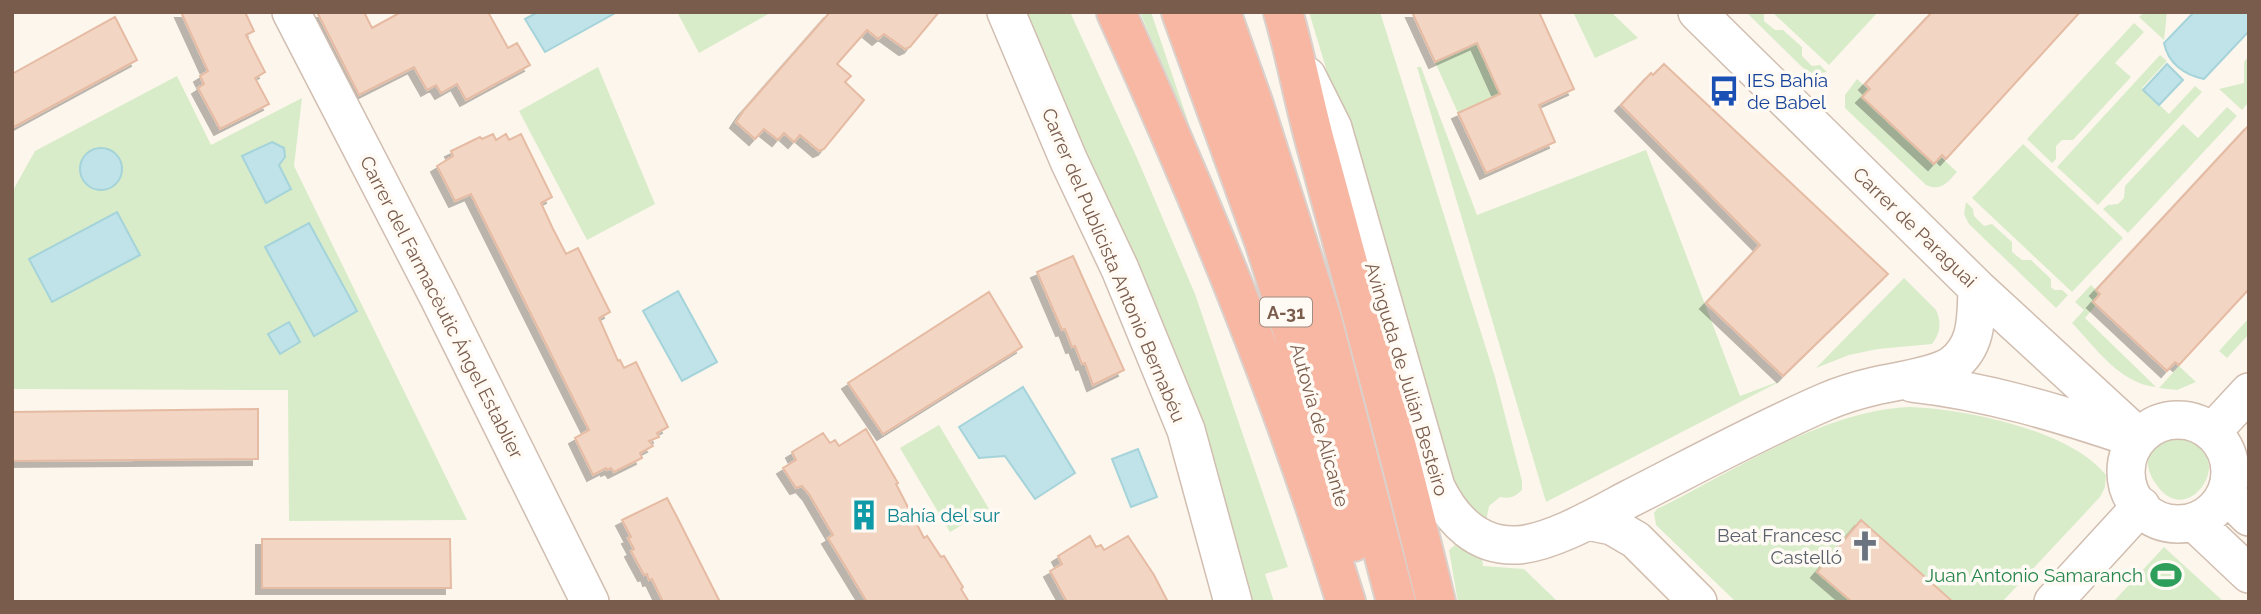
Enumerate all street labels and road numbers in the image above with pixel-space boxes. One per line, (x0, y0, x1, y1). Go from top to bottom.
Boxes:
street label: Carrer del Publicista Antonio Bernabéu (1038, 105, 1190, 425)
street label: Carrer del Farmacèutic Ángel Establier (356, 152, 528, 462)
street label: Carrer de Paraguai (1849, 162, 1981, 292)
street label: Avinguda de Julián Besteiro (1361, 260, 1453, 498)
road number: A-31 (1260, 298, 1312, 326)
street label: Autovía de Alicante (1286, 341, 1354, 509)

